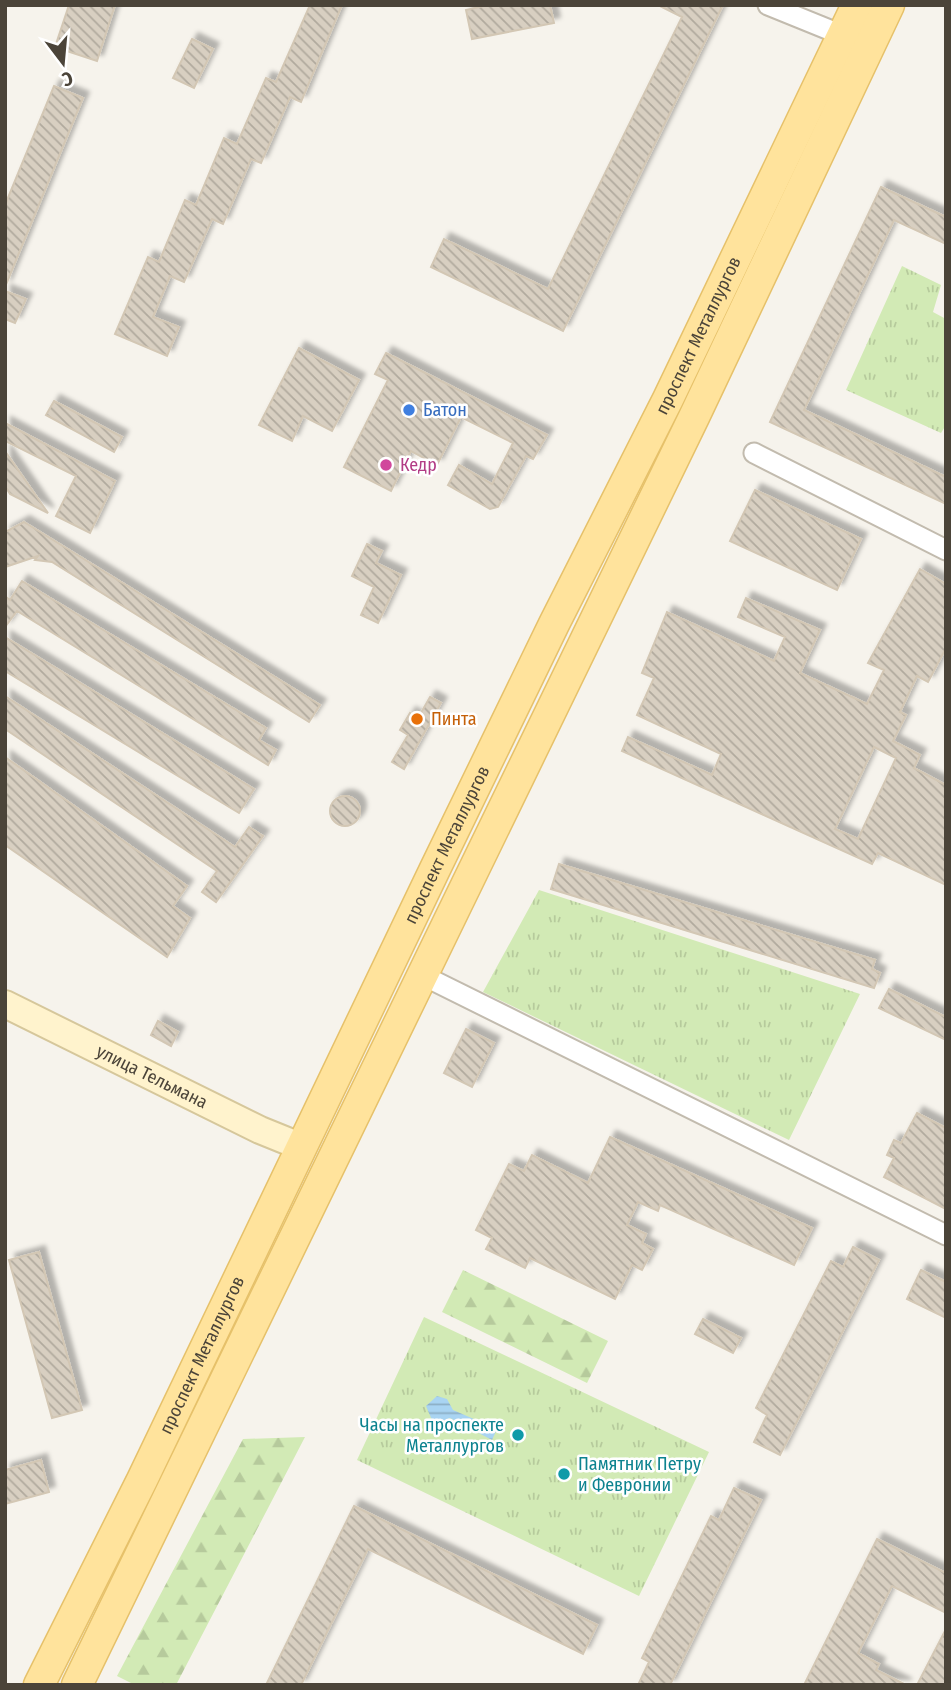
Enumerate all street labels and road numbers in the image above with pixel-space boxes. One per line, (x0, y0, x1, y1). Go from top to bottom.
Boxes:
street label: проспект Металлургов (651, 253, 746, 418)
street label: проспект Металлургов (399, 762, 494, 927)
street label: улица Тельмана (93, 1040, 211, 1113)
street label: проспект Металлургов (155, 1272, 249, 1438)

